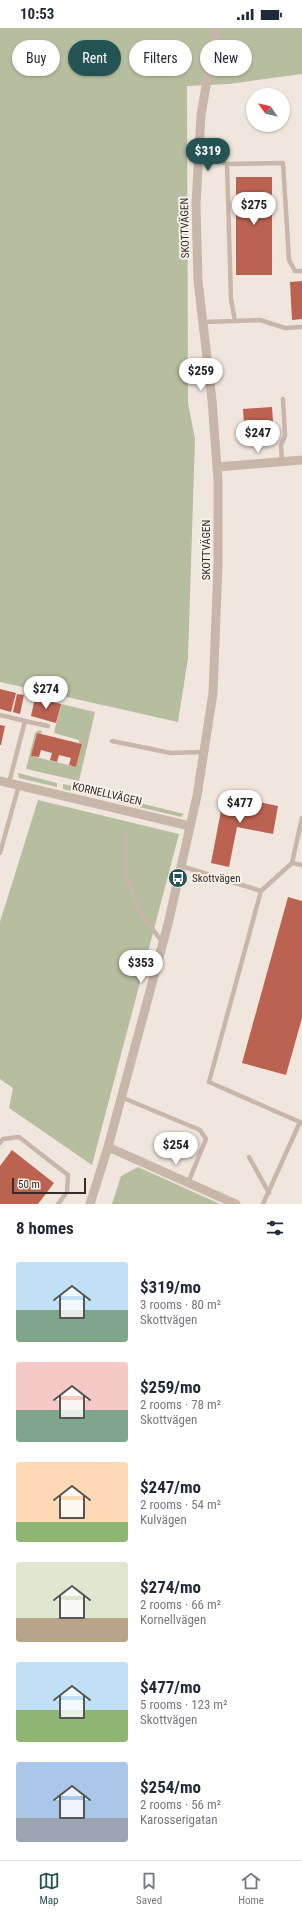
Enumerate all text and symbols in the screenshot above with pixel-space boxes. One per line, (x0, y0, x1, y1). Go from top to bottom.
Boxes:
text: 10:53 (20, 5, 54, 23)
chip: Buy (12, 40, 60, 76)
chip: Rent (68, 40, 121, 76)
chip: Filters (129, 40, 192, 76)
chip: New (200, 40, 252, 76)
north arrow (246, 88, 290, 132)
map controls (246, 88, 290, 132)
pin: $319 (184, 138, 232, 172)
text: $319 (195, 143, 221, 158)
pin: $275 (230, 192, 278, 226)
text: $275 (241, 197, 267, 212)
street label: SKOTTVÄGEN (178, 198, 192, 258)
pin: $259 (177, 358, 225, 392)
text: $259 (188, 363, 214, 378)
pin: $247 (234, 420, 282, 454)
text: $247 (245, 425, 271, 440)
street label: SKOTTVÄGEN (200, 520, 213, 580)
pin: $274 (22, 676, 70, 710)
text: $274 (33, 681, 59, 696)
street label: KORNELLVÄGEN (71, 780, 143, 808)
pin: $477 (216, 790, 264, 824)
text: $477 (227, 795, 253, 810)
bus stop icon: Skottvägen (167, 867, 189, 889)
place label: Skottvägen (192, 872, 241, 885)
pin: $353 (117, 950, 165, 984)
text: $353 (128, 955, 154, 970)
pin: $254 (152, 1132, 200, 1166)
text: $254 (163, 1137, 189, 1152)
scale bar (12, 1176, 86, 1195)
text: 50 m (18, 1178, 40, 1191)
icon: filters (264, 1217, 286, 1239)
text: 8 homes (16, 1218, 74, 1238)
text: $319/mo (140, 1277, 201, 1297)
icon: home (48, 1278, 96, 1326)
text: 3 rooms · 80 m² (140, 1297, 221, 1312)
text: Skottvägen (140, 1312, 197, 1327)
text: $259/mo (140, 1377, 201, 1397)
icon: home (48, 1378, 96, 1426)
text: 2 rooms · 78 m² (140, 1397, 221, 1412)
text: Skottvägen (140, 1412, 197, 1427)
text: $247/mo (140, 1477, 201, 1497)
icon: home (48, 1478, 96, 1526)
text: 2 rooms · 54 m² (140, 1497, 221, 1512)
text: Kulvägen (140, 1512, 187, 1527)
text: $274/mo (140, 1577, 201, 1597)
icon: home (48, 1578, 96, 1626)
text: 2 rooms · 66 m² (140, 1597, 221, 1612)
text: Kornellvägen (140, 1612, 206, 1627)
text: $477/mo (140, 1677, 201, 1697)
icon: home (48, 1678, 96, 1726)
text: 5 rooms · 123 m² (140, 1697, 227, 1712)
text: Skottvägen (140, 1712, 197, 1727)
text: $254/mo (140, 1777, 201, 1797)
icon: home (48, 1778, 96, 1826)
text: 2 rooms · 56 m² (140, 1797, 221, 1812)
text: Karosserigatan (140, 1812, 218, 1827)
tab: Map (38, 1870, 60, 1907)
tab: Saved (136, 1870, 162, 1907)
tab: Home (238, 1870, 264, 1907)

